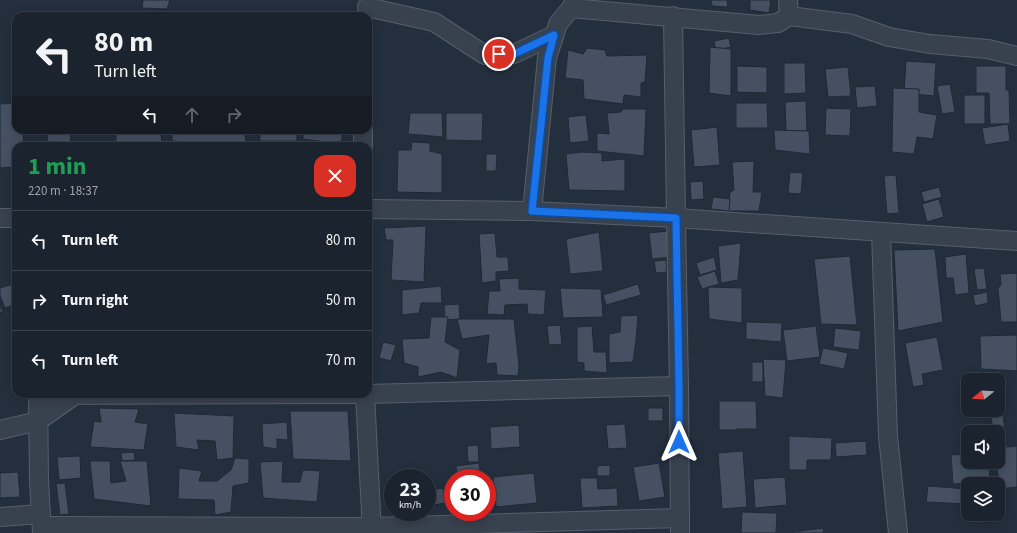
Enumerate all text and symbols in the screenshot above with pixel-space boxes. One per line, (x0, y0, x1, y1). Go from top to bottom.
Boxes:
text: 80 m (94, 22, 153, 62)
icon: left (28, 28, 80, 80)
pin (482, 37, 516, 71)
icon: arrive (488, 43, 510, 65)
text: Turn left (94, 59, 156, 84)
icon: left (139, 104, 161, 126)
icon: ahead (181, 104, 203, 126)
icon: right (223, 104, 245, 126)
text: 1 min (28, 149, 86, 184)
button: close (314, 155, 356, 197)
text: 220 m · 18:37 (28, 182, 98, 200)
icon: left (28, 230, 50, 252)
text: Turn left (62, 230, 118, 251)
text: 80 m (326, 230, 356, 251)
icon: right (28, 290, 50, 312)
text: Turn right (62, 290, 128, 311)
text: 50 m (326, 290, 356, 311)
icon: left (28, 350, 50, 372)
text: Turn left (62, 350, 118, 371)
text: 70 m (326, 350, 356, 371)
north arrow (961, 373, 1005, 417)
map controls (961, 373, 1005, 521)
position arrow (658, 421, 700, 463)
button: sound (961, 425, 1005, 469)
speed limit sign: 30 (444, 469, 496, 521)
text: 23 (399, 476, 421, 504)
button: layers (961, 477, 1005, 521)
text: km/h (399, 498, 421, 512)

